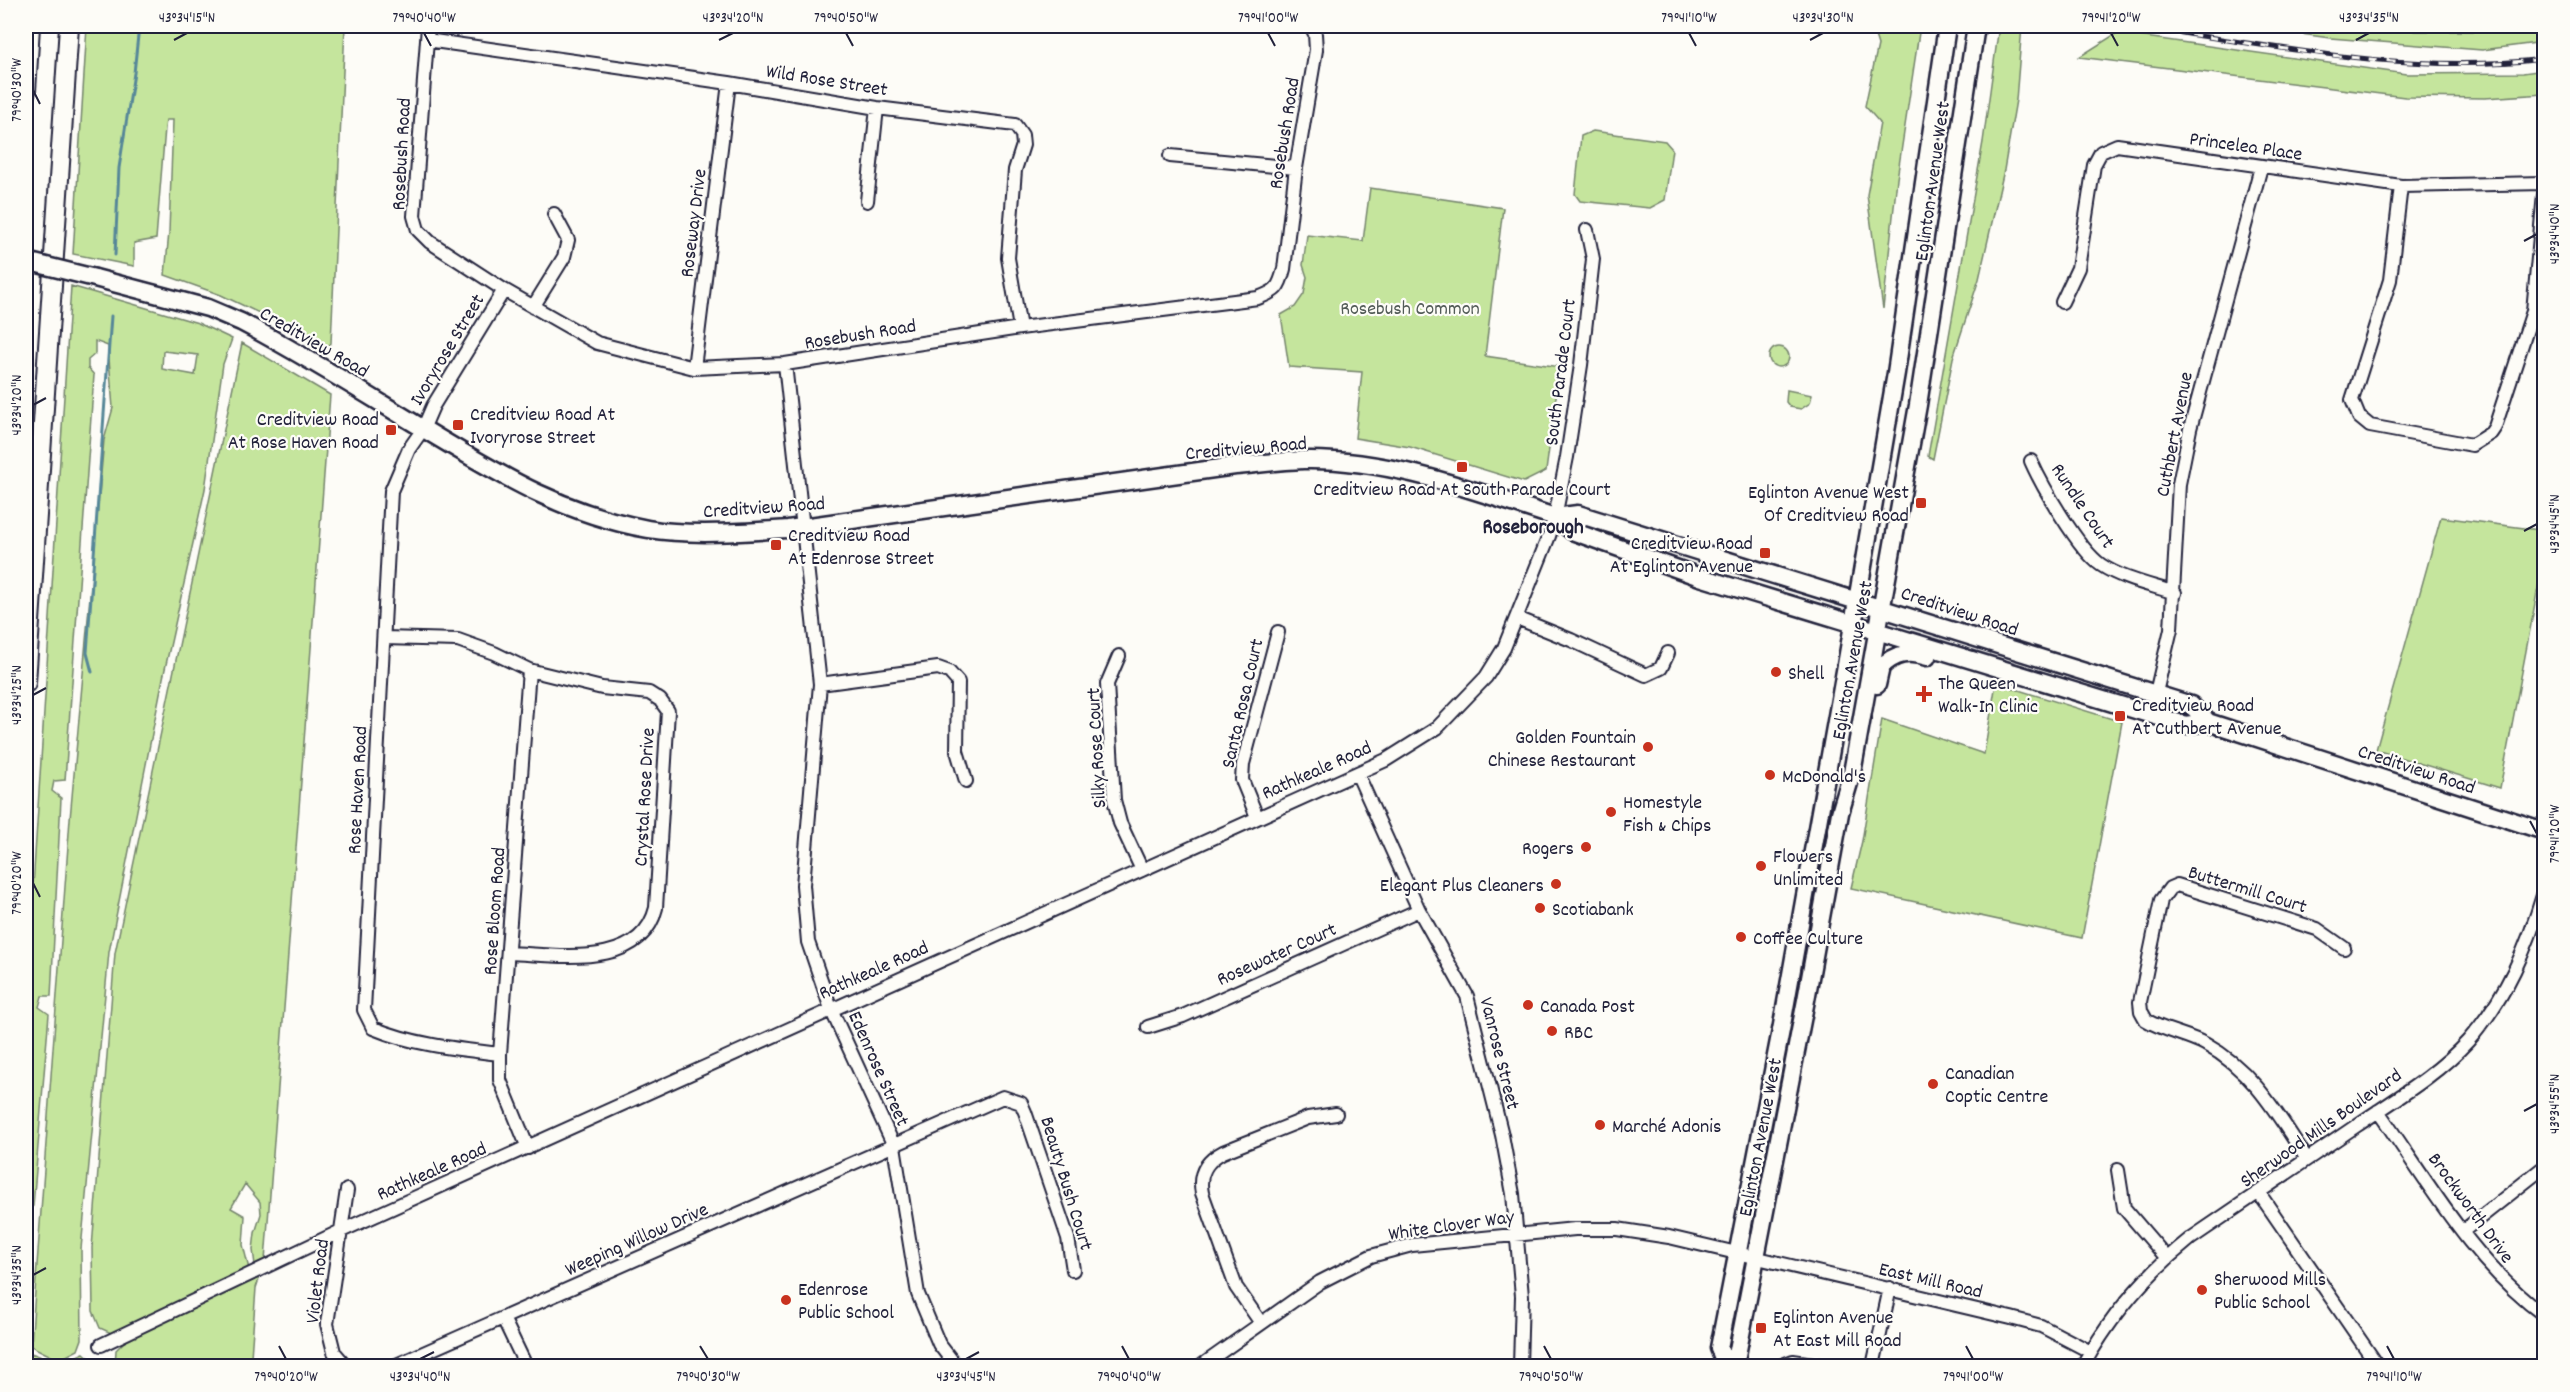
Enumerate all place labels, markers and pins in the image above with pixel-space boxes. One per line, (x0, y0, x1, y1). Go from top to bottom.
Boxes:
place label: Creditview Road At Ivoryrose Street (470, 402, 615, 453)
place label: Creditview Road At Rose Haven Road (228, 407, 379, 458)
marker: Creditview Road At Ivoryrose Street (451, 418, 465, 432)
marker: Creditview Road At Rose Haven Road (384, 423, 398, 437)
marker: Creditview Road At South Parade Court (1455, 460, 1469, 474)
place label: Creditview Road At South Parade Court (1313, 477, 1611, 505)
place label: Eglinton Avenue West Of Creditview Road (1748, 480, 1909, 531)
marker: Eglinton Avenue West Of Creditview Road (1914, 496, 1928, 510)
place label: Creditview Road At Edenrose Street (788, 523, 934, 574)
place label: Creditview Road At Eglinton Avenue (1610, 531, 1753, 582)
marker: Creditview Road At Edenrose Street (769, 538, 783, 552)
marker: Creditview Road At Eglinton Avenue (1758, 546, 1772, 560)
place label: Shell (1788, 661, 1825, 689)
marker: Shell (1769, 665, 1783, 679)
place label: The Queen Walk-In Clinic (1938, 671, 2038, 722)
marker: The Queen Walk-In Clinic (1915, 685, 1933, 703)
place label: Creditview Road At Cuthbert Avenue (2132, 693, 2282, 744)
marker: Creditview Road At Cuthbert Avenue (2113, 709, 2127, 723)
place label: Golden Fountain Chinese Restaurant (1488, 725, 1636, 776)
marker: Golden Fountain Chinese Restaurant (1641, 740, 1655, 754)
place label: McDonald's (1782, 764, 1866, 792)
marker: McDonald's (1763, 768, 1777, 782)
place label: Homestyle Fish & Chips (1623, 790, 1711, 841)
marker: Homestyle Fish & Chips (1604, 805, 1618, 819)
place label: Rogers (1522, 836, 1574, 864)
marker: Rogers (1579, 840, 1593, 854)
place label: Flowers Unlimited (1773, 844, 1843, 895)
marker: Flowers Unlimited (1754, 859, 1768, 873)
place label: Elegant Plus Cleaners (1380, 873, 1544, 901)
marker: Elegant Plus Cleaners (1549, 877, 1563, 891)
place label: Scotiabank (1552, 897, 1634, 925)
marker: Scotiabank (1533, 901, 1547, 915)
place label: Coffee Culture (1753, 926, 1863, 954)
marker: Coffee Culture (1734, 930, 1748, 944)
place label: Canada Post (1540, 994, 1635, 1022)
marker: Canada Post (1521, 998, 1535, 1012)
place label: RBC (1564, 1020, 1593, 1048)
marker: RBC (1545, 1024, 1559, 1038)
place label: Canadian Coptic Centre (1945, 1061, 2048, 1112)
marker: Canadian Coptic Centre (1926, 1077, 1940, 1091)
place label: Marché Adonis (1612, 1114, 1721, 1142)
marker: Marché Adonis (1593, 1118, 1607, 1132)
place label: Sherwood Mills Public School (2214, 1267, 2326, 1318)
place label: Edenrose Public School (798, 1277, 894, 1328)
marker: Sherwood Mills Public School (2195, 1283, 2209, 1297)
marker: Edenrose Public School (779, 1293, 793, 1307)
place label: Eglinton Avenue At East Mill Road (1773, 1305, 1902, 1356)
marker: Eglinton Avenue At East Mill Road (1754, 1321, 1768, 1335)

